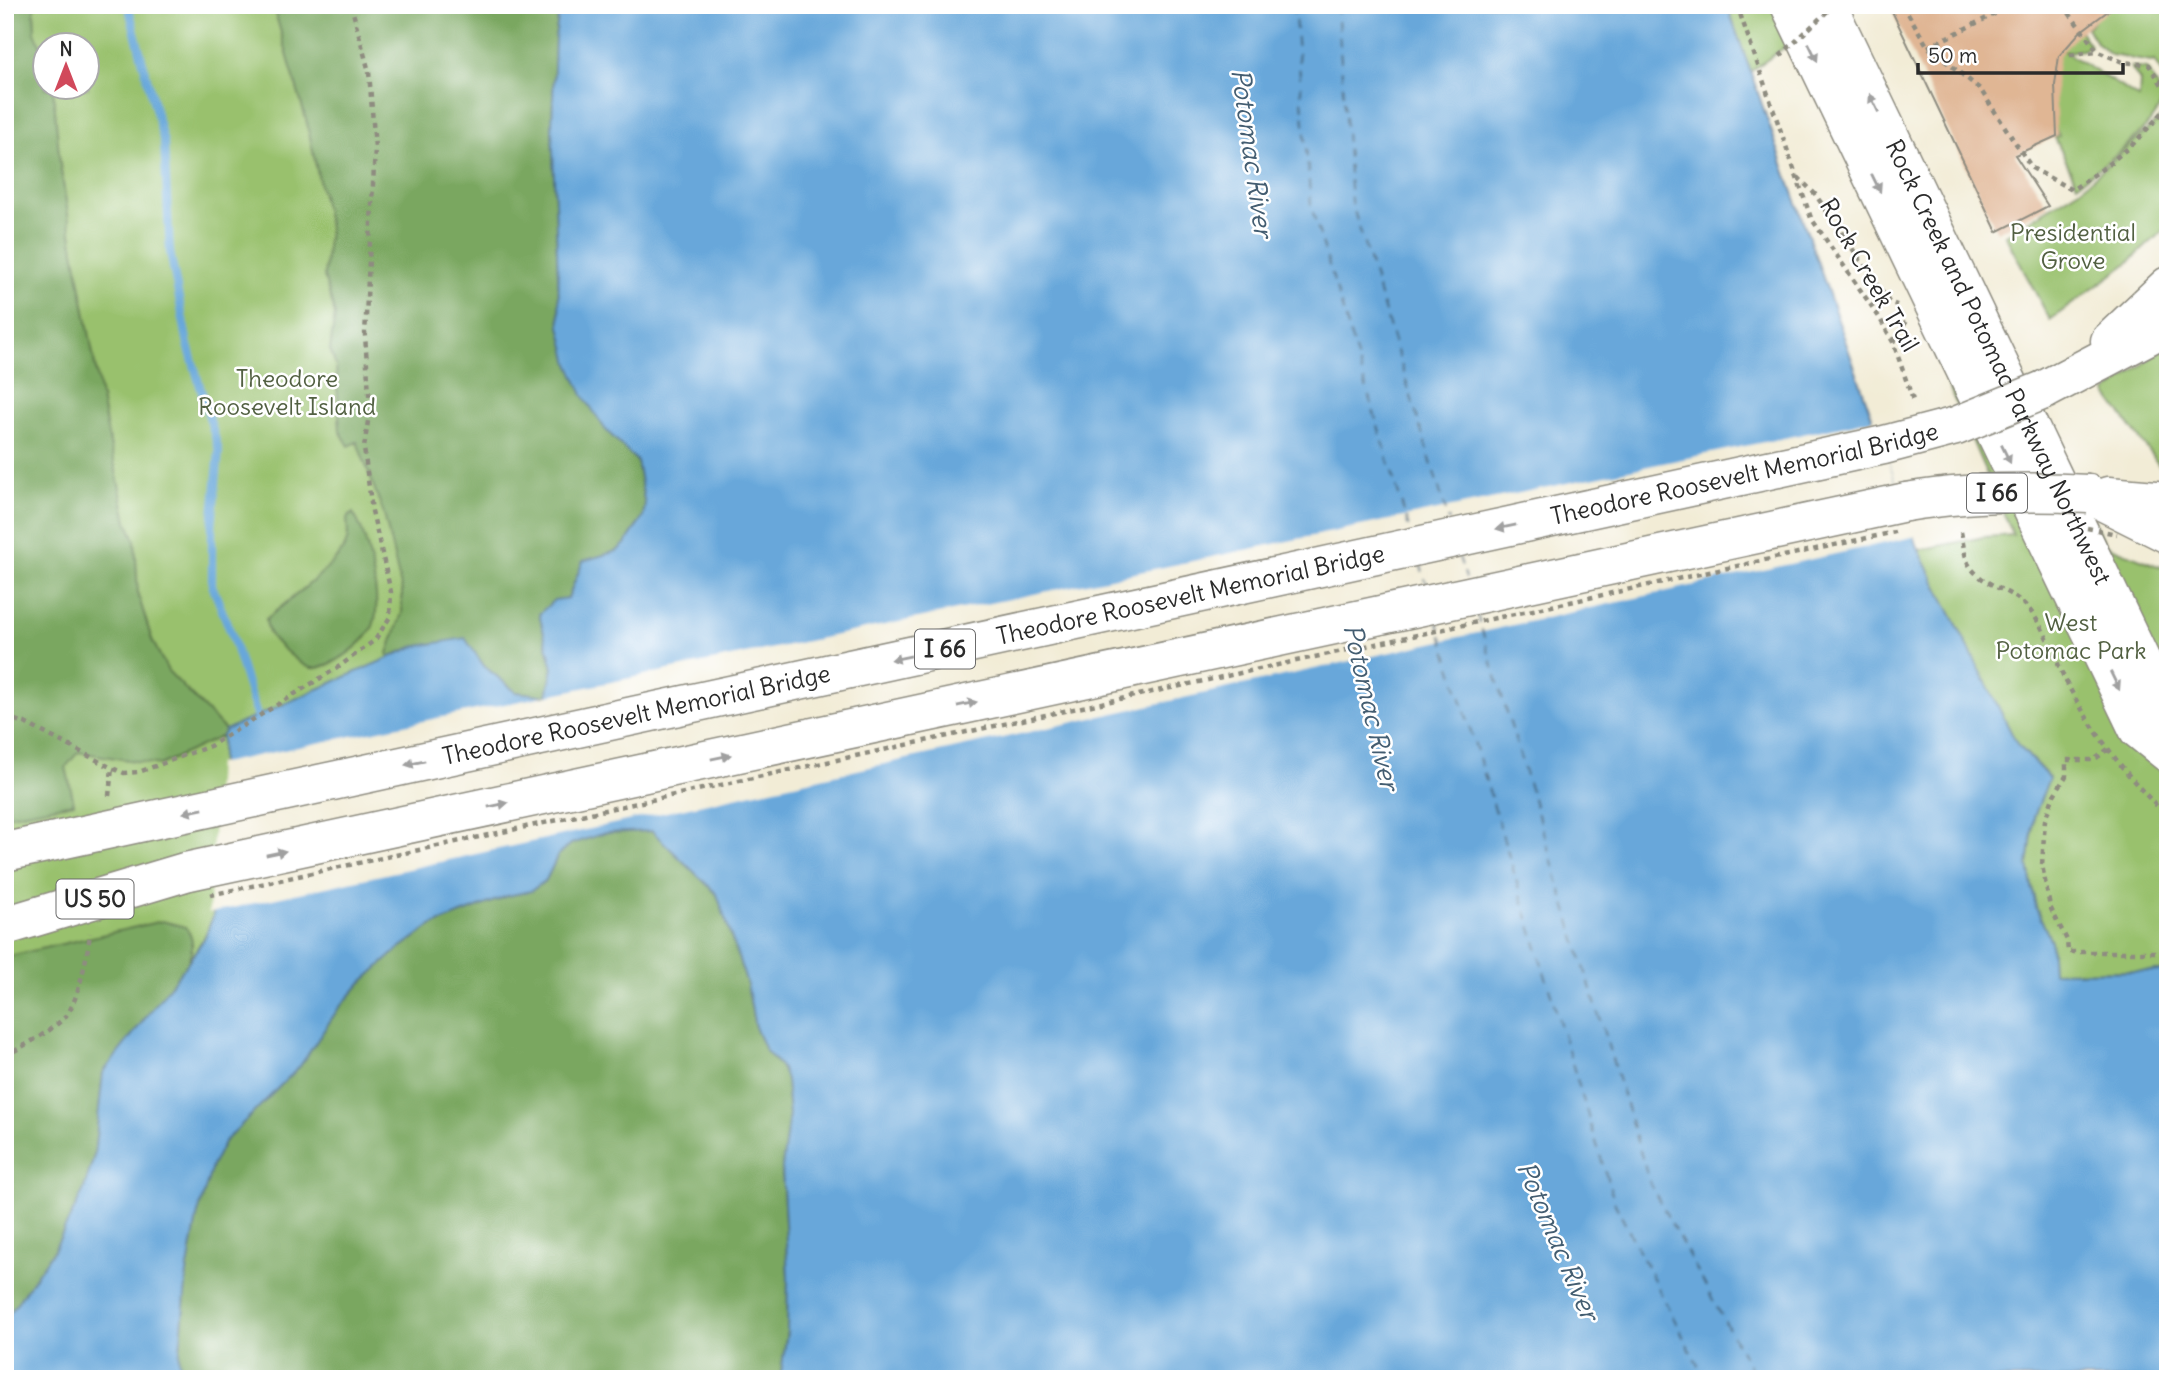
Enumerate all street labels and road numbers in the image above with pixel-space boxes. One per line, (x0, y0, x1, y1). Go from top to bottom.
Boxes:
street label: Rock Creek and Potomac Parkway Northwest (1880, 134, 2118, 589)
street label: Rock Creek Trail (1814, 192, 1926, 357)
street label: Theodore Roosevelt Memorial Bridge (1548, 415, 1941, 531)
road number: I 66 (1967, 474, 2027, 512)
street label: Theodore Roosevelt Memorial Bridge (994, 538, 1387, 651)
road number: I 66 (915, 629, 975, 668)
street label: Theodore Roosevelt Memorial Bridge (439, 658, 833, 771)
road number: US 50 (56, 879, 134, 918)

